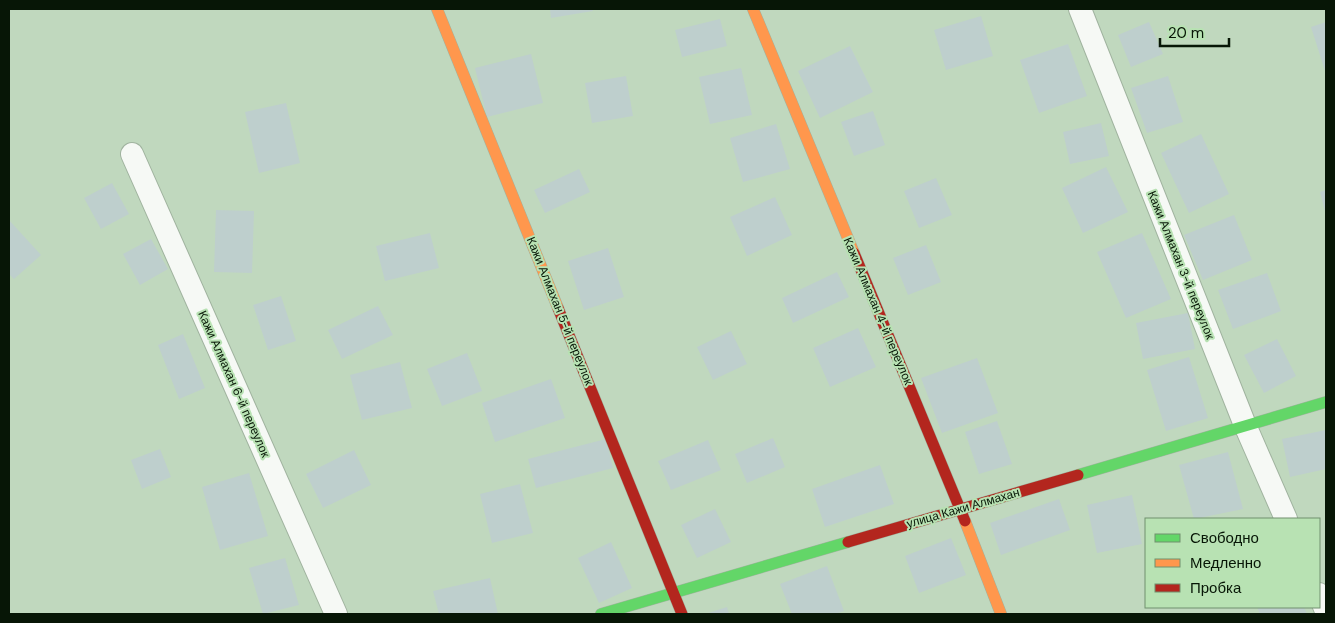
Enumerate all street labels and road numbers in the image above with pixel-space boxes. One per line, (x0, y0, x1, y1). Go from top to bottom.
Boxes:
street label: Кажи Алмахан 3-й переулок (1144, 189, 1218, 342)
street label: Кажи Алмахан 5-й переулок (523, 234, 597, 388)
street label: Кажи Алмахан 4-й переулок (840, 235, 917, 388)
street label: Кажи Алмахан 6-й переулок (194, 308, 274, 461)
street label: улица Кажи Алмахан (905, 484, 1021, 532)

